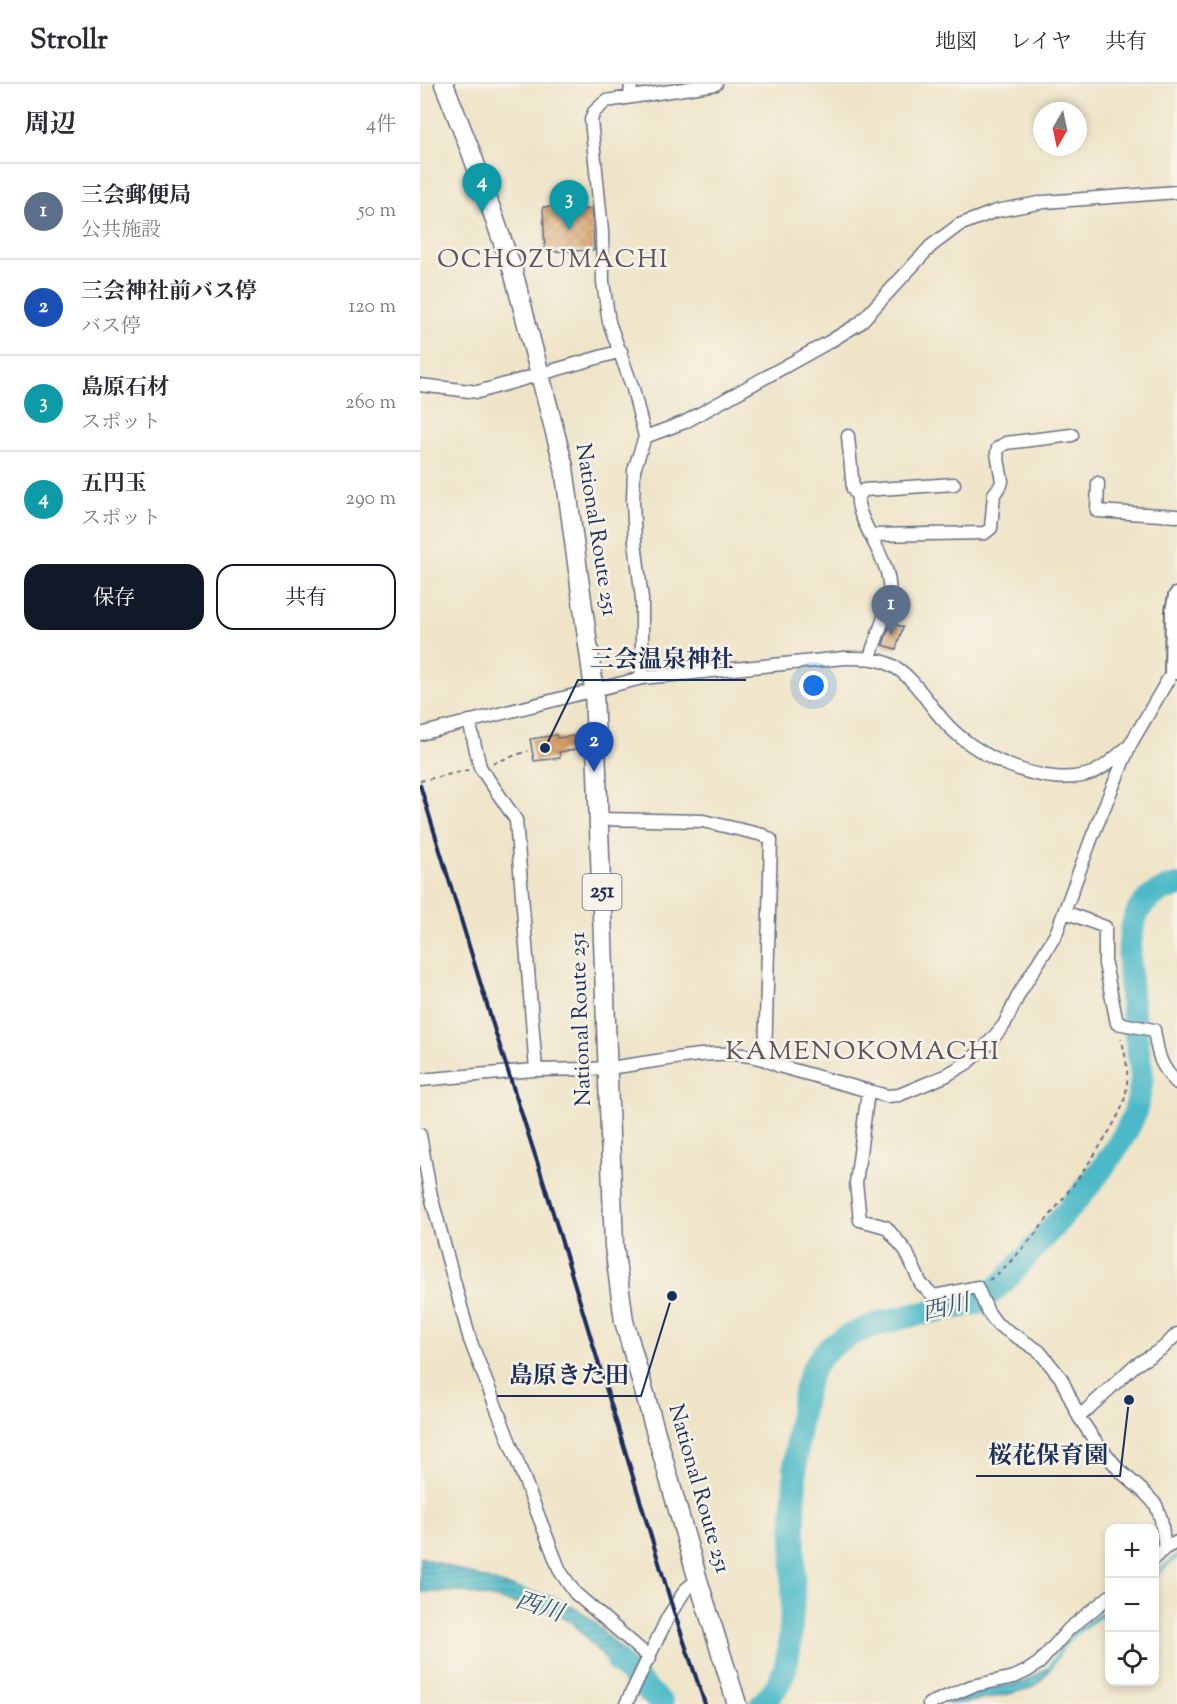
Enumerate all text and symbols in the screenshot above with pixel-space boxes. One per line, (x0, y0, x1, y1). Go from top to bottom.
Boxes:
text: Strollr (30, 21, 108, 61)
text: 地図 (935, 28, 977, 58)
text: レイヤ (1010, 28, 1072, 58)
text: 共有 (1105, 28, 1147, 58)
north arrow (1033, 102, 1087, 156)
text: 周辺 (24, 107, 76, 144)
text: 4件 (366, 111, 396, 140)
pin: 4 (462, 164, 502, 213)
pin: 3 (550, 180, 588, 230)
text: 三会郵便局 (81, 181, 191, 213)
text: 1 (40, 197, 47, 226)
text: 50 m (358, 197, 396, 226)
text: 公共施設 (81, 217, 161, 246)
district label: OCHOZUMACHI (437, 242, 669, 279)
text: 三会神社前バス停 (81, 277, 257, 309)
text: 2 (39, 293, 48, 322)
text: 120 m (348, 293, 396, 322)
text: バス停 (81, 313, 141, 342)
text: 島原石材 (81, 373, 169, 405)
text: 3 (39, 389, 48, 418)
text: 260 m (345, 389, 396, 418)
text: スポット (81, 409, 161, 438)
street label: National Route 251 (566, 441, 625, 619)
text: 五円玉 (81, 469, 147, 501)
text: 4 (38, 485, 49, 514)
text: 290 m (346, 485, 396, 514)
text: スポット (81, 505, 161, 534)
button: 保存 (24, 564, 204, 630)
button: 共有 (216, 564, 396, 630)
pin: 1 (872, 586, 910, 635)
callout: 三会温泉神社 (578, 638, 746, 680)
text: 三会温泉神社 (590, 644, 734, 678)
your location (799, 671, 828, 700)
pin: 2 (574, 722, 614, 772)
road number: 251 (582, 874, 621, 910)
street label: National Route 251 (563, 931, 601, 1107)
district label: KAMENOKOMACHI (725, 1034, 1001, 1071)
water label: 西川 (919, 1286, 976, 1331)
callout: 島原きた田 (497, 1354, 641, 1396)
text: 島原きた田 (509, 1360, 629, 1394)
street label: National Route 251 (659, 1401, 738, 1578)
callout: 桜花保育園 (976, 1434, 1120, 1476)
text: 桜花保育園 (988, 1440, 1108, 1474)
map controls (1105, 1524, 1159, 1686)
button: + (1105, 1524, 1159, 1578)
button: − (1105, 1578, 1159, 1632)
water label: 西川 (511, 1584, 570, 1633)
button: locate (1105, 1632, 1159, 1686)

